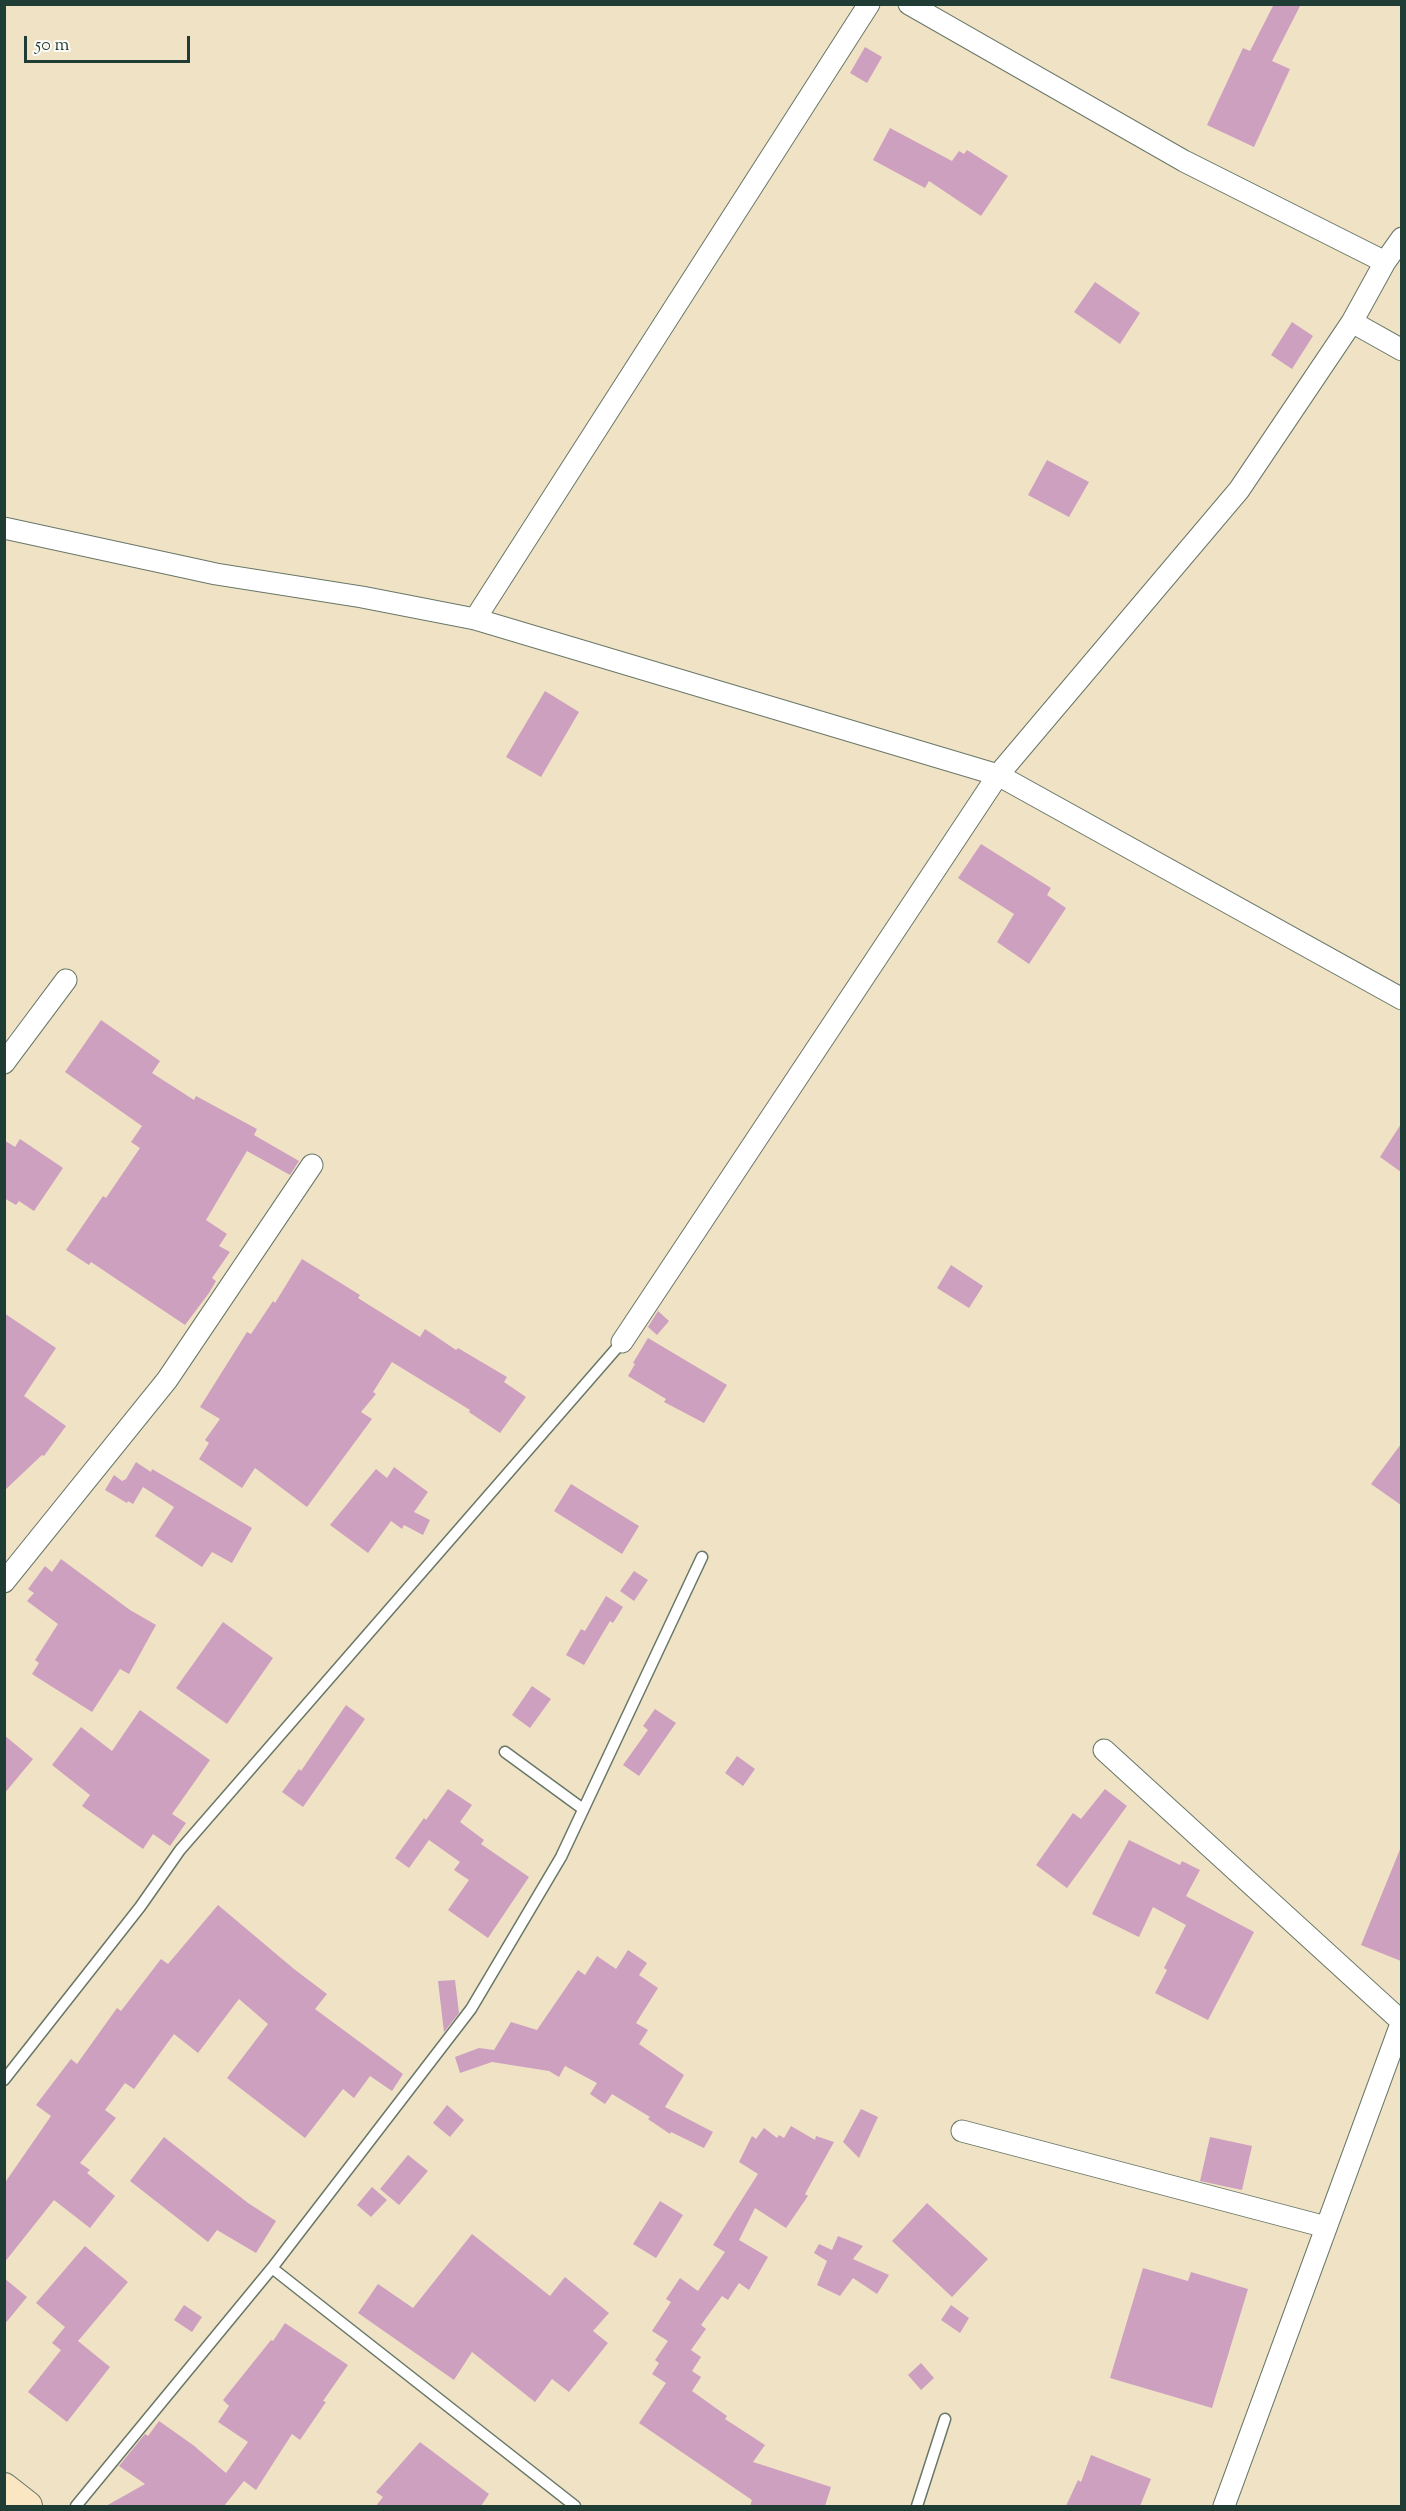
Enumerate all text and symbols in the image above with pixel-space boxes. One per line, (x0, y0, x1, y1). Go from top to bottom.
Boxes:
scale bar (27, 24, 194, 62)
text: 50 m (35, 33, 69, 59)

